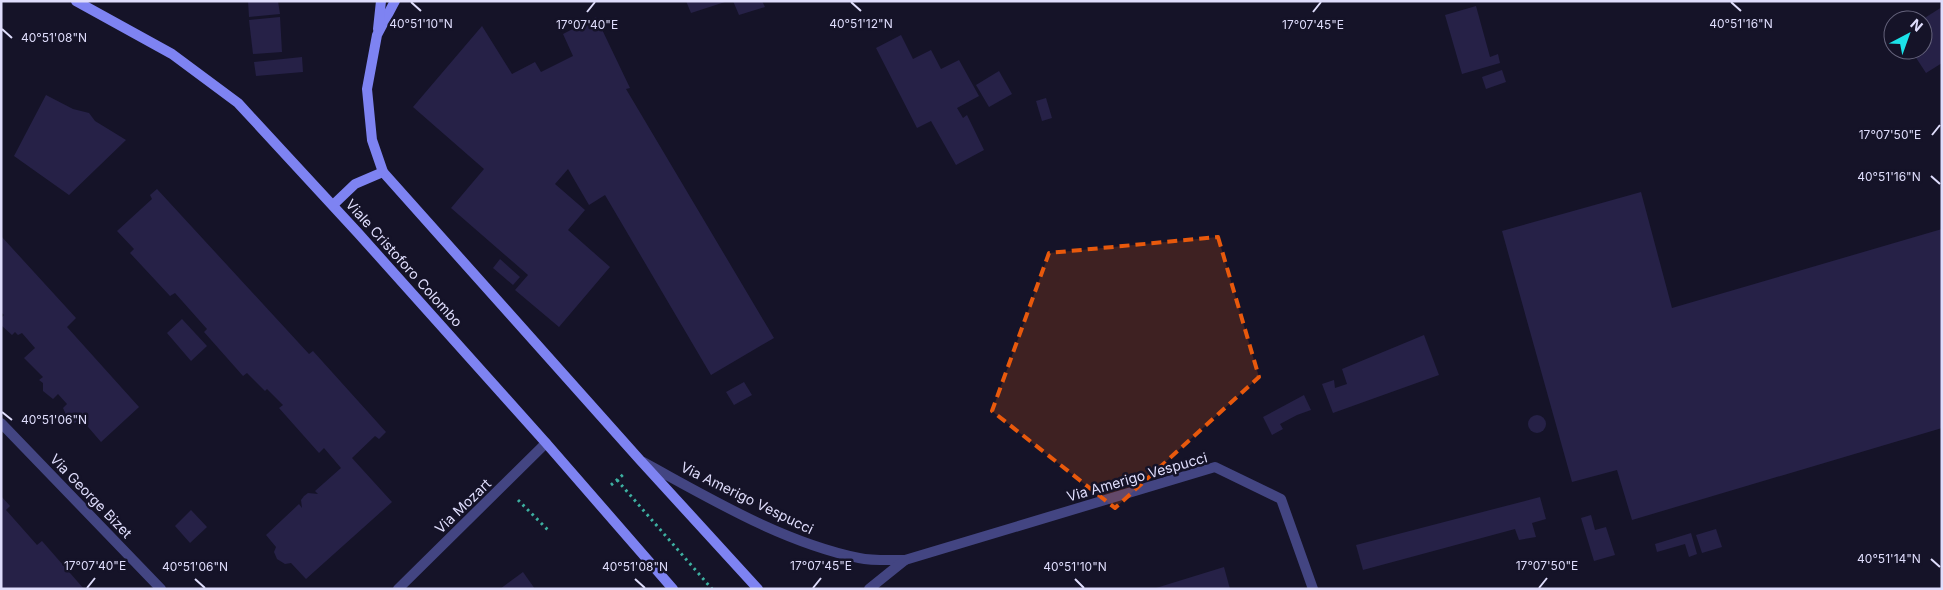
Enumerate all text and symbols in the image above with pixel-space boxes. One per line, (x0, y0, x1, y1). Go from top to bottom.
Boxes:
north arrow (1883, 10, 1933, 60)
text: N (1907, 15, 1926, 35)
text: 40°51'10"N (389, 16, 453, 31)
text: 40°51'12"N (829, 16, 893, 31)
text: 40°51'16"N (1709, 16, 1773, 31)
text: 17°07'40"E (556, 17, 618, 32)
text: 17°07'45"E (1282, 17, 1344, 32)
text: 40°51'08"N (21, 30, 87, 45)
text: 17°07'50"E (1859, 127, 1921, 142)
text: 40°51'16"N (1857, 169, 1921, 184)
street label: Viale Cristoforo Colombo (343, 195, 466, 330)
text: 40°51'06"N (21, 412, 87, 427)
street label: Via Amerigo Vespucci (1065, 448, 1209, 505)
street label: Via George Bizet (47, 450, 136, 542)
street label: Via Amerigo Vespucci (678, 458, 816, 537)
street label: Via Mozart (431, 474, 495, 537)
text: 40°51'14"N (1857, 551, 1921, 566)
text: 17°07'40"E (64, 558, 126, 573)
text: 17°07'45"E (790, 558, 852, 573)
text: 17°07'50"E (1516, 558, 1578, 573)
text: 40°51'06"N (162, 559, 228, 574)
text: 40°51'08"N (602, 559, 668, 574)
text: 40°51'10"N (1043, 559, 1107, 574)

